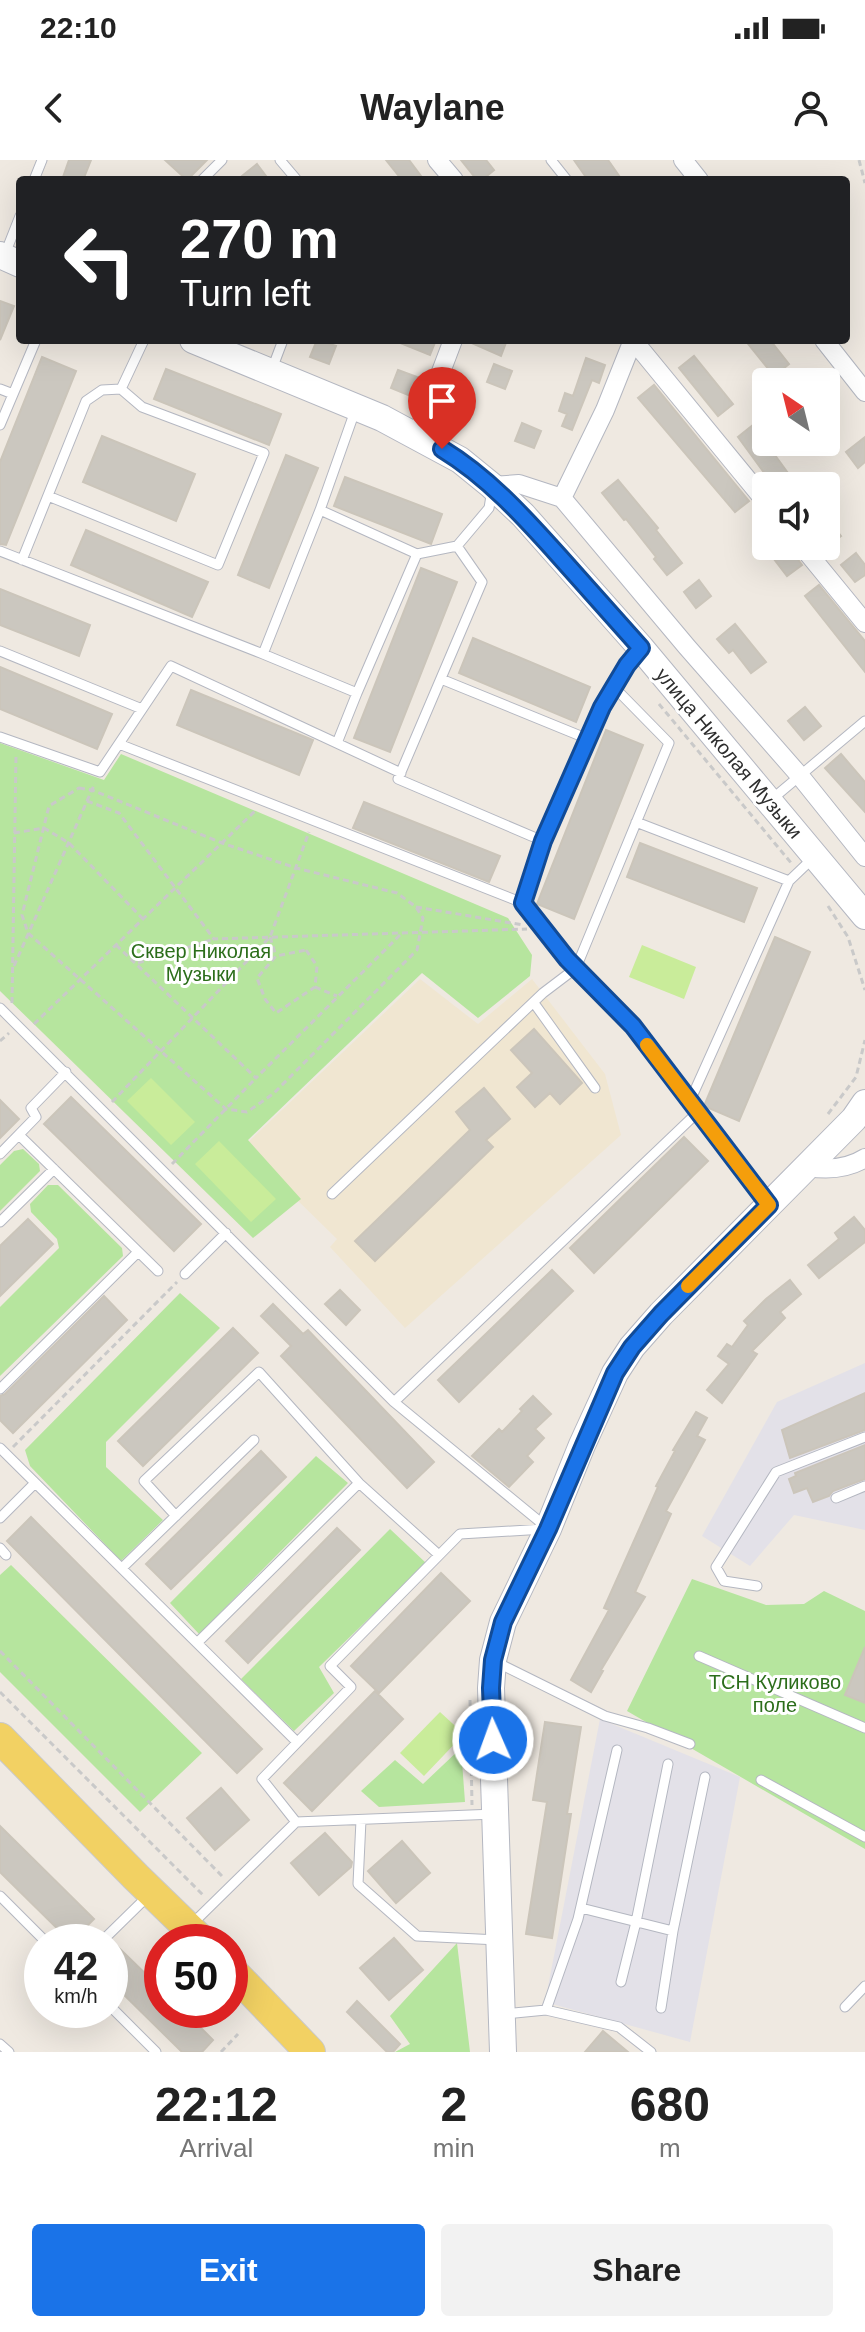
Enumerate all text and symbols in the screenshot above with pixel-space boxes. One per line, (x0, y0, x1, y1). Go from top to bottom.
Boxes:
text: 22:10 (40, 11, 117, 44)
icon: back (32, 86, 76, 130)
icon: person (789, 86, 833, 130)
text: Waylane (360, 87, 505, 128)
text: 270 m (180, 207, 339, 270)
icon: left (48, 208, 152, 312)
text: Turn left (180, 273, 311, 314)
pin (408, 367, 476, 449)
north arrow (752, 368, 840, 456)
map controls (752, 368, 840, 560)
icon: arrive (420, 379, 464, 423)
button: sound (752, 472, 840, 560)
street label: улица Николая Музыки (651, 663, 807, 843)
park label: Сквер Николая Музыки (131, 940, 271, 985)
park label: ТСН Куликово поле (709, 1671, 841, 1716)
position arrow (451, 1698, 535, 1782)
speed limit sign: 50 (144, 1924, 248, 2028)
text: 42 (54, 1944, 98, 1988)
text: km/h (54, 1985, 98, 2007)
text: 22:12 (155, 2078, 278, 2131)
text: 2 (440, 2078, 467, 2131)
text: 680 (630, 2078, 710, 2131)
text: Arrival (180, 2133, 253, 2163)
text: min (433, 2133, 475, 2163)
text: m (659, 2133, 681, 2163)
button: Exit (32, 2224, 425, 2316)
button: Share (441, 2224, 833, 2316)

